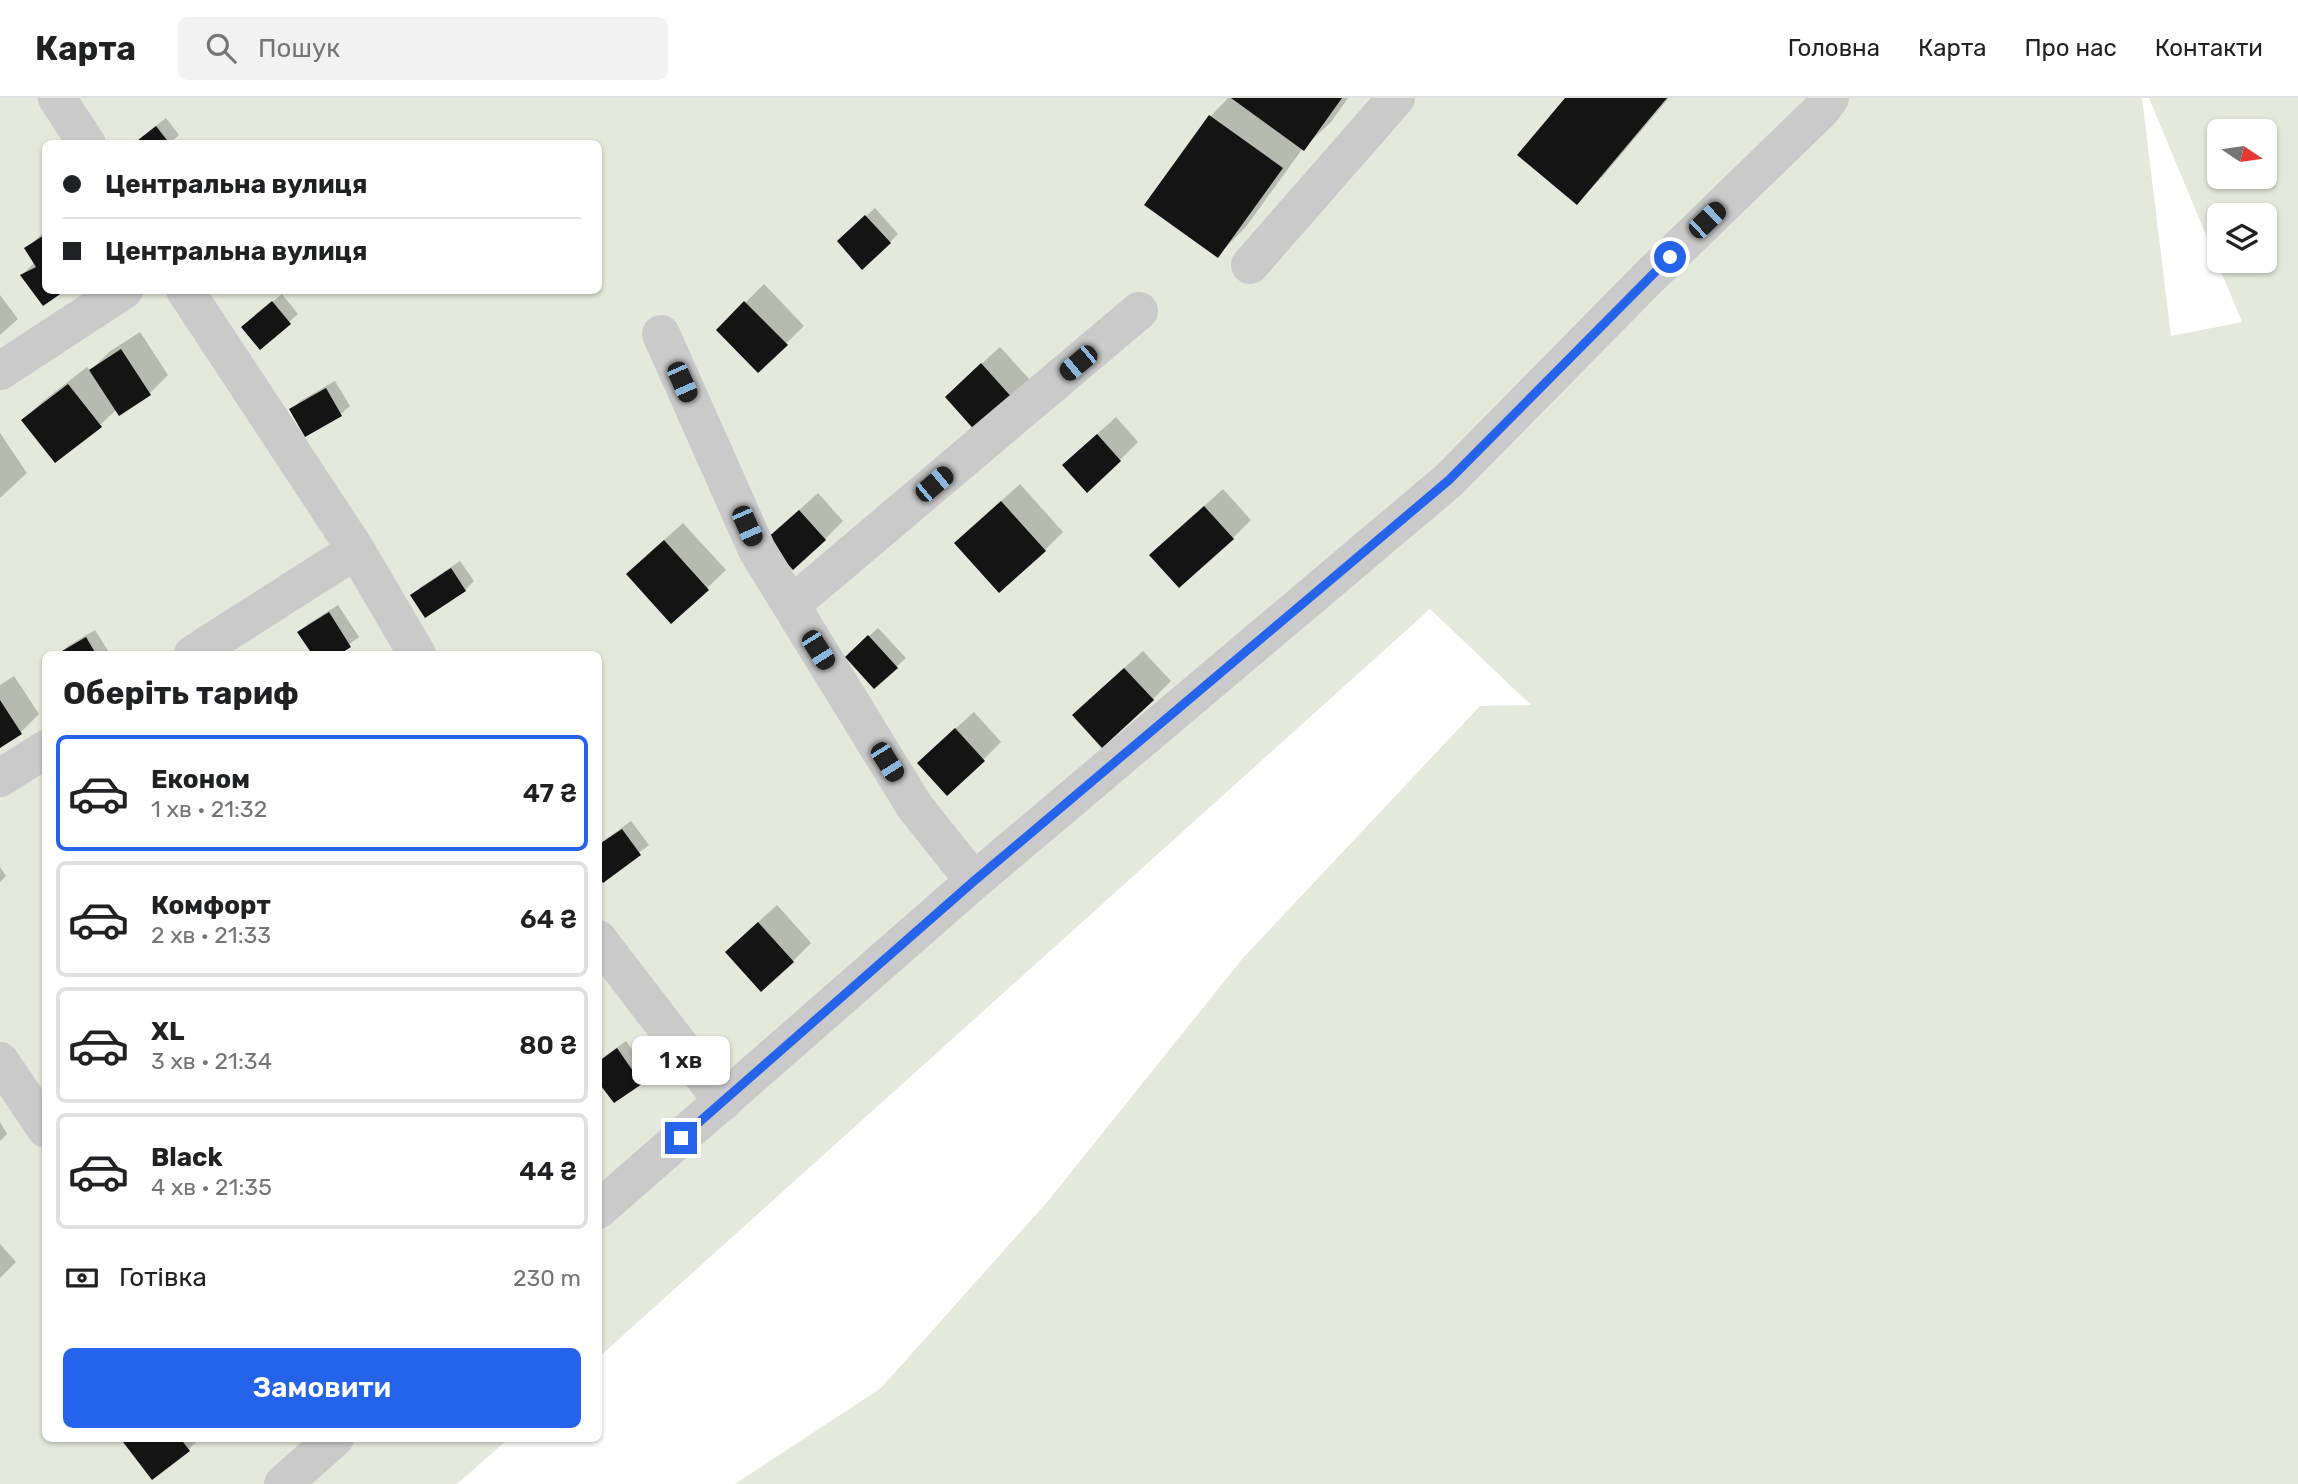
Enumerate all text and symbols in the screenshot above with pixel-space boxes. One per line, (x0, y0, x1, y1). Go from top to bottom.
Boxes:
search box (178, 17, 668, 80)
text: Карта (35, 29, 136, 68)
icon: search (202, 29, 240, 67)
text: Пошук (258, 33, 340, 64)
text: Головна (1788, 34, 1880, 62)
text: Карта (1918, 34, 1986, 62)
text: Про нас (2024, 34, 2117, 62)
text: Контакти (2155, 34, 2263, 62)
north arrow (2207, 119, 2277, 189)
map controls (2207, 119, 2277, 273)
text: Центральна вулиця (105, 169, 367, 200)
car (1685, 198, 1730, 242)
button: layers (2207, 203, 2277, 273)
text: Центральна вулиця (105, 236, 367, 267)
route start (1654, 241, 1686, 273)
car (1056, 341, 1101, 385)
car (664, 359, 701, 405)
car (912, 462, 957, 506)
car (729, 503, 766, 549)
car (798, 627, 839, 673)
text: Оберіть тариф (63, 674, 299, 712)
car (867, 739, 908, 785)
icon: car (67, 762, 130, 825)
text: Економ (151, 764, 250, 795)
text: 47 ₴ (523, 778, 577, 809)
text: 1 хв · 21:32 (151, 795, 267, 823)
icon: car (67, 888, 130, 951)
text: Комфорт (151, 890, 271, 921)
text: 64 ₴ (520, 904, 577, 935)
text: 2 хв · 21:33 (151, 921, 271, 949)
icon: car (67, 1014, 130, 1077)
text: XL (151, 1016, 184, 1047)
text: 80 ₴ (519, 1030, 577, 1061)
callout: 1 хв (632, 1037, 730, 1086)
text: 1 хв (660, 1046, 703, 1074)
text: 3 хв · 21:34 (151, 1047, 272, 1075)
route end (665, 1122, 697, 1154)
icon: car (67, 1140, 130, 1203)
text: Black (151, 1142, 223, 1173)
text: 44 ₴ (519, 1156, 577, 1187)
text: 4 хв · 21:35 (151, 1173, 272, 1201)
icon: cash (63, 1259, 101, 1297)
text: Готівка (119, 1262, 207, 1293)
text: 230 m (513, 1264, 581, 1292)
button: Замовити (63, 1348, 581, 1428)

